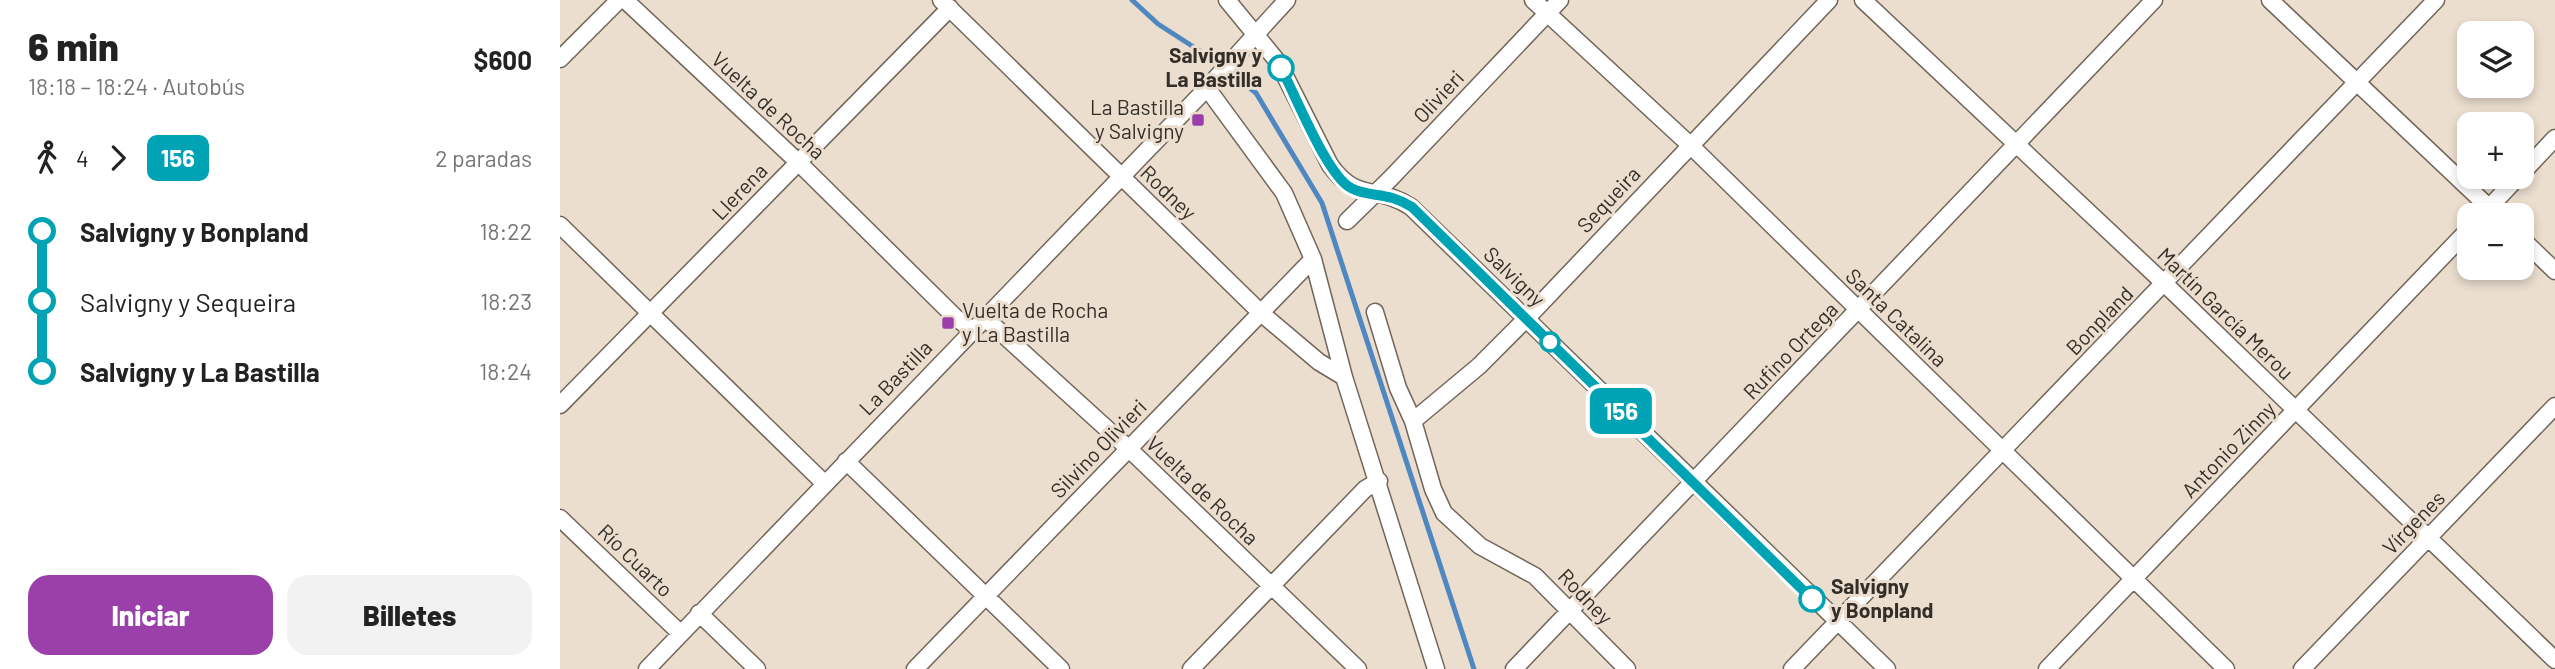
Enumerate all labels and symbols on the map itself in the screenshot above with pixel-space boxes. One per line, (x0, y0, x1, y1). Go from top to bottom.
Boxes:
place label: Salvigny y La Bastilla (1165, 42, 1262, 91)
street label: Vuelta de Rocha (707, 46, 831, 164)
marker: Salvigny y La Bastilla (1268, 55, 1294, 81)
street label: Olivieri (1407, 64, 1468, 127)
place label: La Bastilla y Salvigny (1090, 94, 1184, 143)
marker: La Bastilla y Salvigny (1190, 112, 1206, 128)
street label: Llerena (706, 158, 772, 224)
street label: Rodney (1136, 159, 1202, 225)
street label: Sequeira (1571, 161, 1645, 237)
street label: Salvigny (1479, 241, 1551, 311)
street label: Martín García Merou (2153, 242, 2299, 384)
street label: Santa Catalina (1841, 263, 1953, 371)
street label: Bonpland (2060, 280, 2138, 359)
street label: Rufino Ortega (1737, 296, 1842, 404)
place label: Vuelta de Rocha y La Bastilla (962, 297, 1108, 346)
marker: Vuelta de Rocha y La Bastilla (940, 315, 956, 331)
unlabelled marker (1540, 332, 1560, 352)
street label: La Bastilla (853, 334, 937, 419)
line badge: 156 (1581, 388, 1661, 434)
street label: Silvino Olivieri (1045, 393, 1151, 502)
street label: Antonio Zinny (2176, 395, 2280, 502)
street label: Vuelta de Rocha (1142, 430, 1264, 550)
street label: Vírgenes (2377, 485, 2449, 559)
street label: Río Cuarto (593, 518, 679, 602)
street label: Rodney (1554, 563, 1619, 629)
place label: Salvigny y Bonpland (1831, 573, 1933, 622)
marker: Salvigny y Bonpland (1799, 586, 1825, 612)

